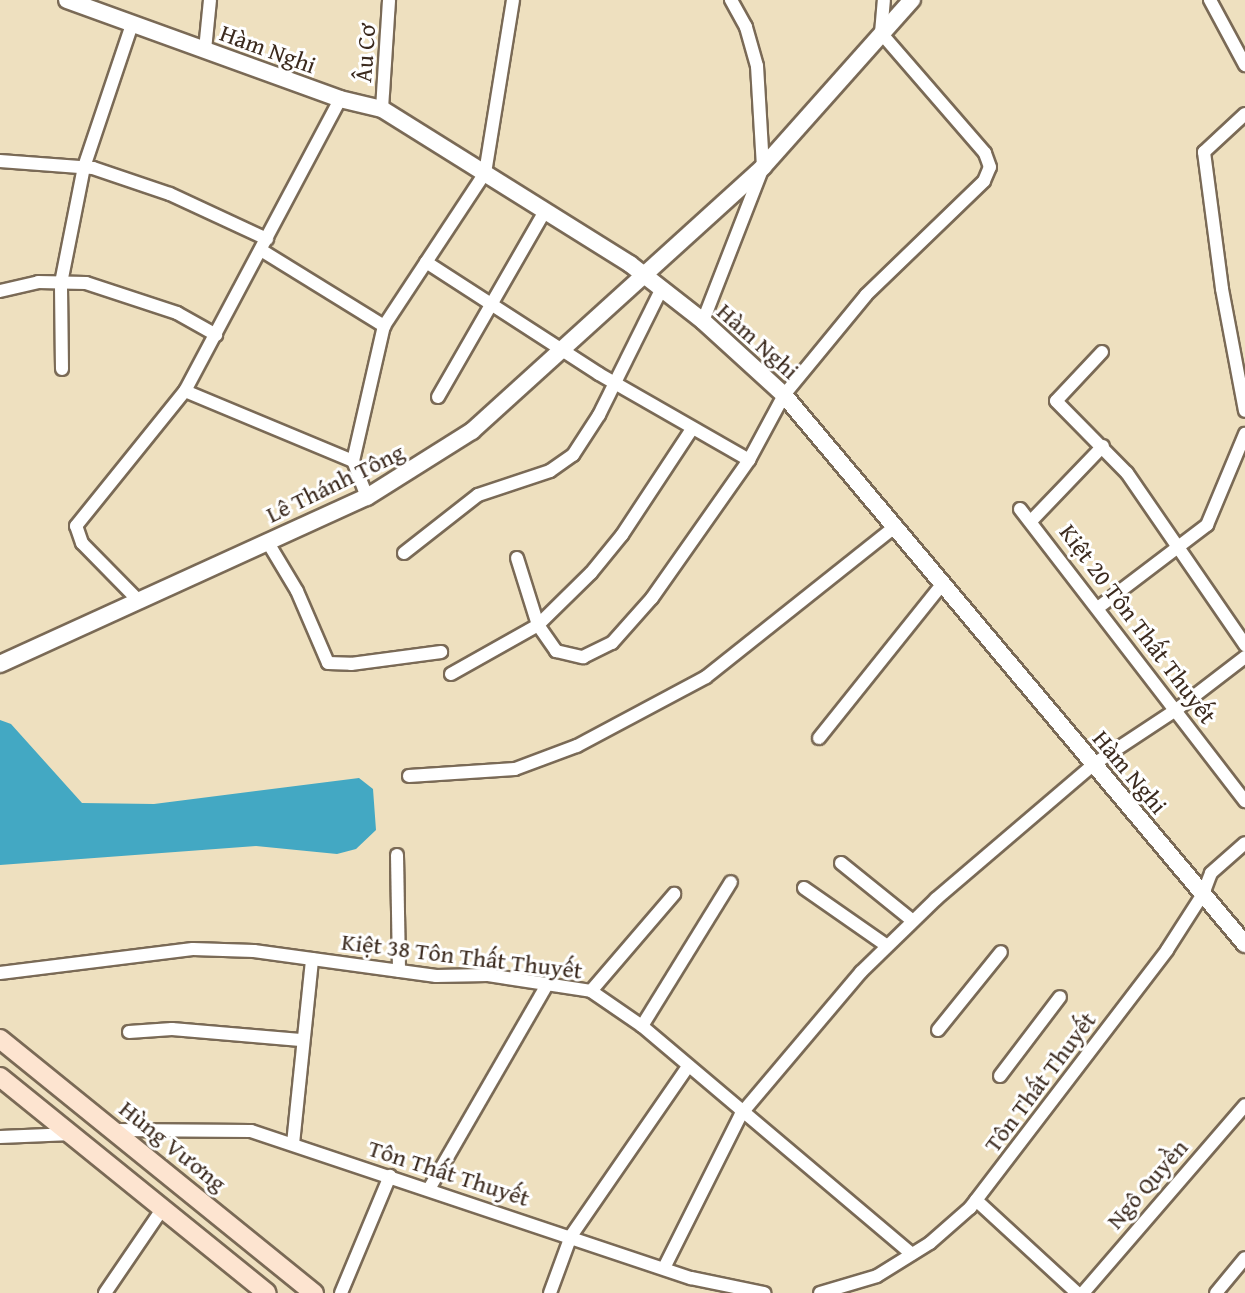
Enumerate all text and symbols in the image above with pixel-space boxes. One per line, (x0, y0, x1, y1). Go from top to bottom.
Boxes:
street label: Hàm Nghi (216, 18, 320, 80)
street label: Âu Cơ (349, 22, 381, 84)
street label: Hàm Nghi (711, 297, 805, 385)
street label: Lê Thánh Tông (261, 437, 409, 529)
street label: Kiệt 20 Tôn Thất Thuyết (1054, 519, 1222, 729)
street label: Hàm Nghi (1087, 724, 1173, 820)
street label: Kiệt 38 Tôn Thất Thuyết (340, 927, 584, 985)
street label: Tôn Thất Thuyết (978, 1006, 1102, 1158)
street label: Hùng Vương (114, 1094, 232, 1198)
street label: Tôn Thất Thuyết (365, 1133, 533, 1213)
street label: Ngô Quyền (1100, 1133, 1194, 1235)

